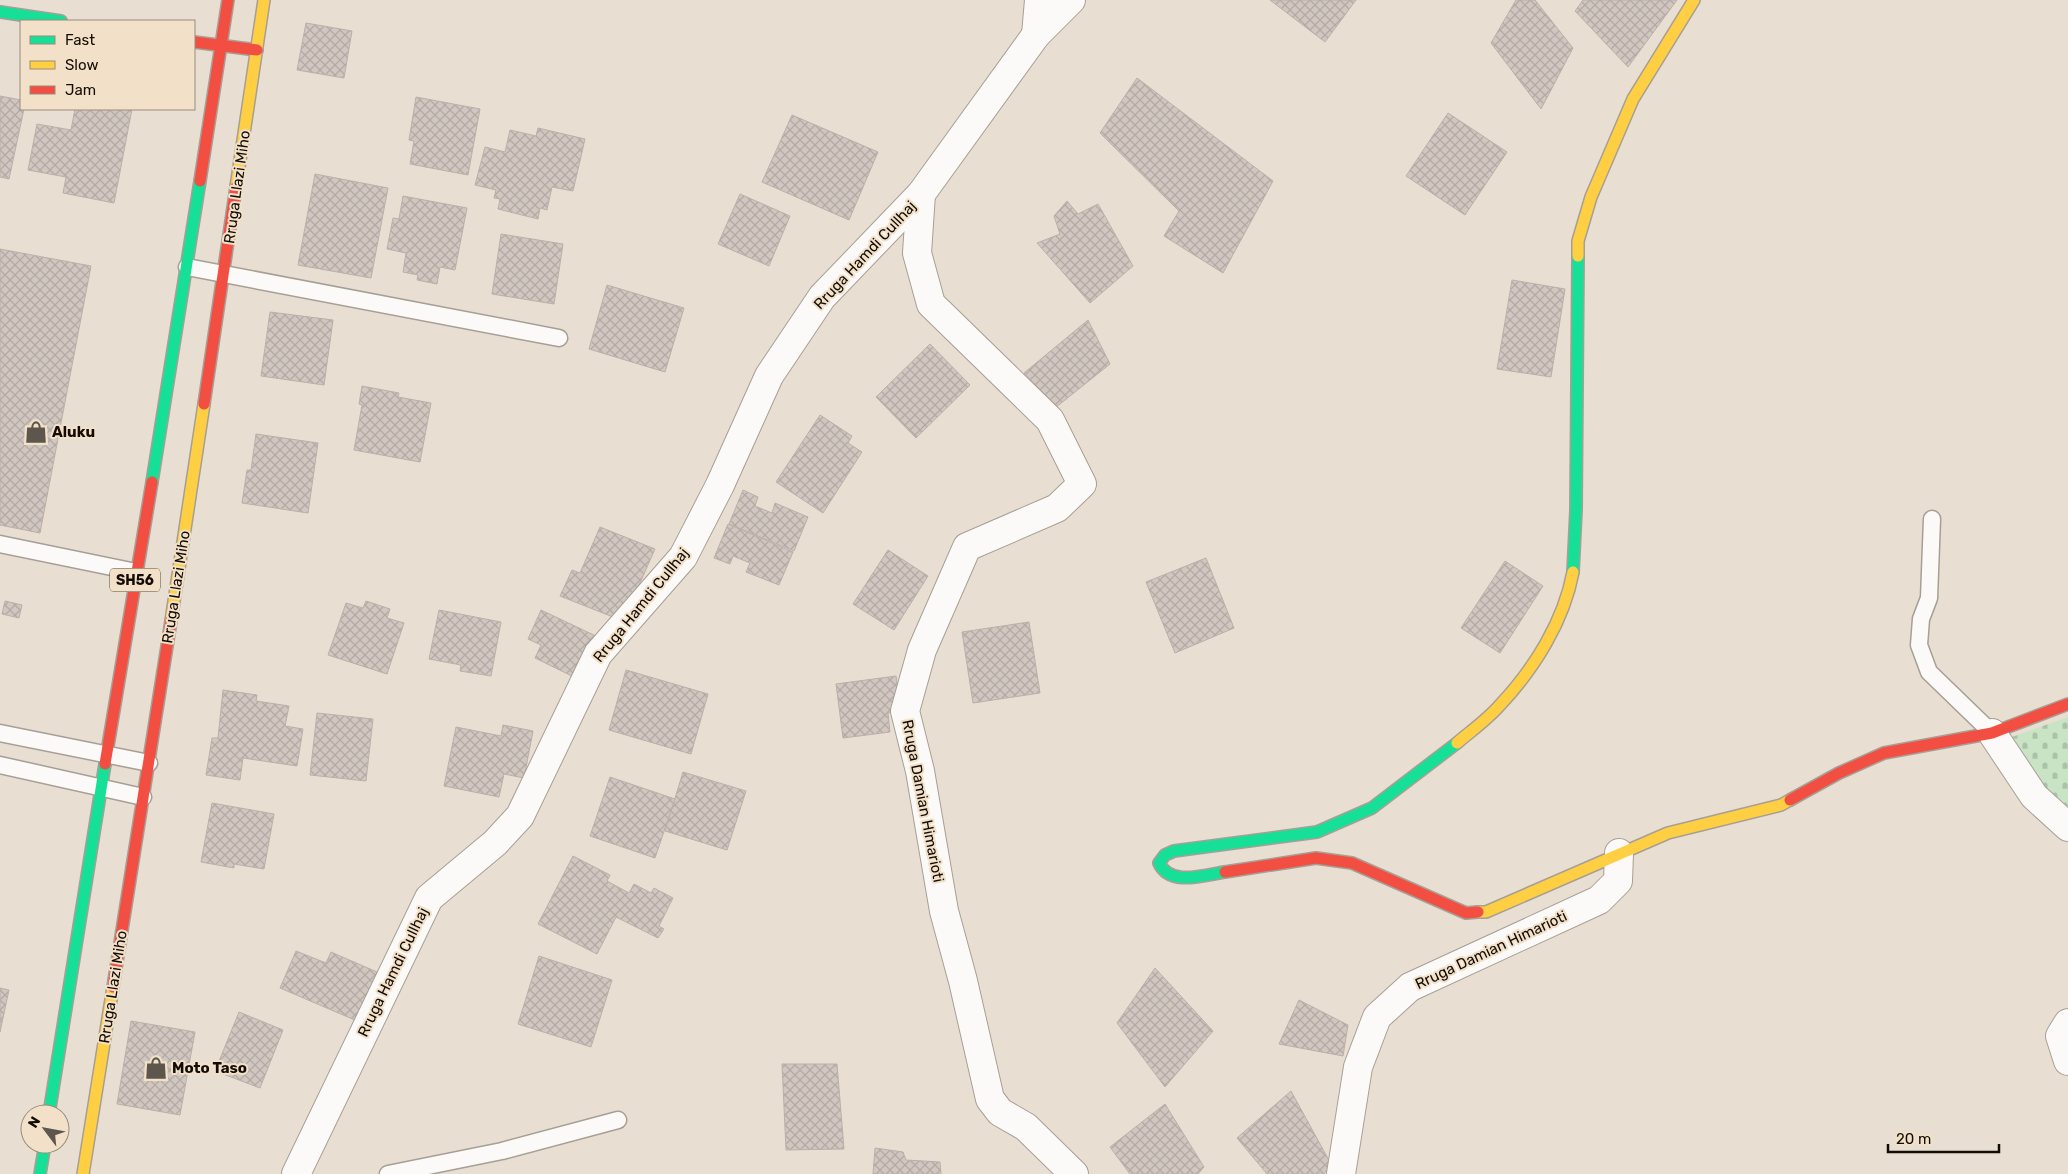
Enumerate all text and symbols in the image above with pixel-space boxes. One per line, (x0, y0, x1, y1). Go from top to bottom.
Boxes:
legend (20, 20, 195, 110)
text: Fast (65, 31, 95, 49)
text: Slow (65, 56, 98, 74)
text: Jam (65, 81, 96, 99)
street label: Rruga Llazi Miho (220, 129, 254, 245)
street label: Rruga Hamdi Cullhaj (810, 197, 920, 313)
shop icon: Aluku (23, 419, 49, 445)
place label: Aluku (52, 423, 95, 441)
street label: Rruga Llazi Miho (158, 529, 194, 645)
street label: Rruga Hamdi Cullhaj (589, 544, 693, 666)
road number: SH56 (110, 568, 160, 592)
street label: Rruga Damian Himarioti (898, 718, 948, 884)
street label: Rruga Hamdi Cullhaj (354, 904, 432, 1040)
street label: Rruga Damian Himarioti (1412, 907, 1570, 993)
street label: Rruga Llazi Miho (95, 929, 131, 1045)
shop icon: Moto Taso (143, 1055, 169, 1081)
place label: Moto Taso (172, 1059, 247, 1077)
north arrow (20, 1104, 70, 1154)
text: N (25, 1114, 44, 1131)
scale bar (1888, 1122, 1999, 1154)
text: 20 m (1896, 1130, 1931, 1148)

